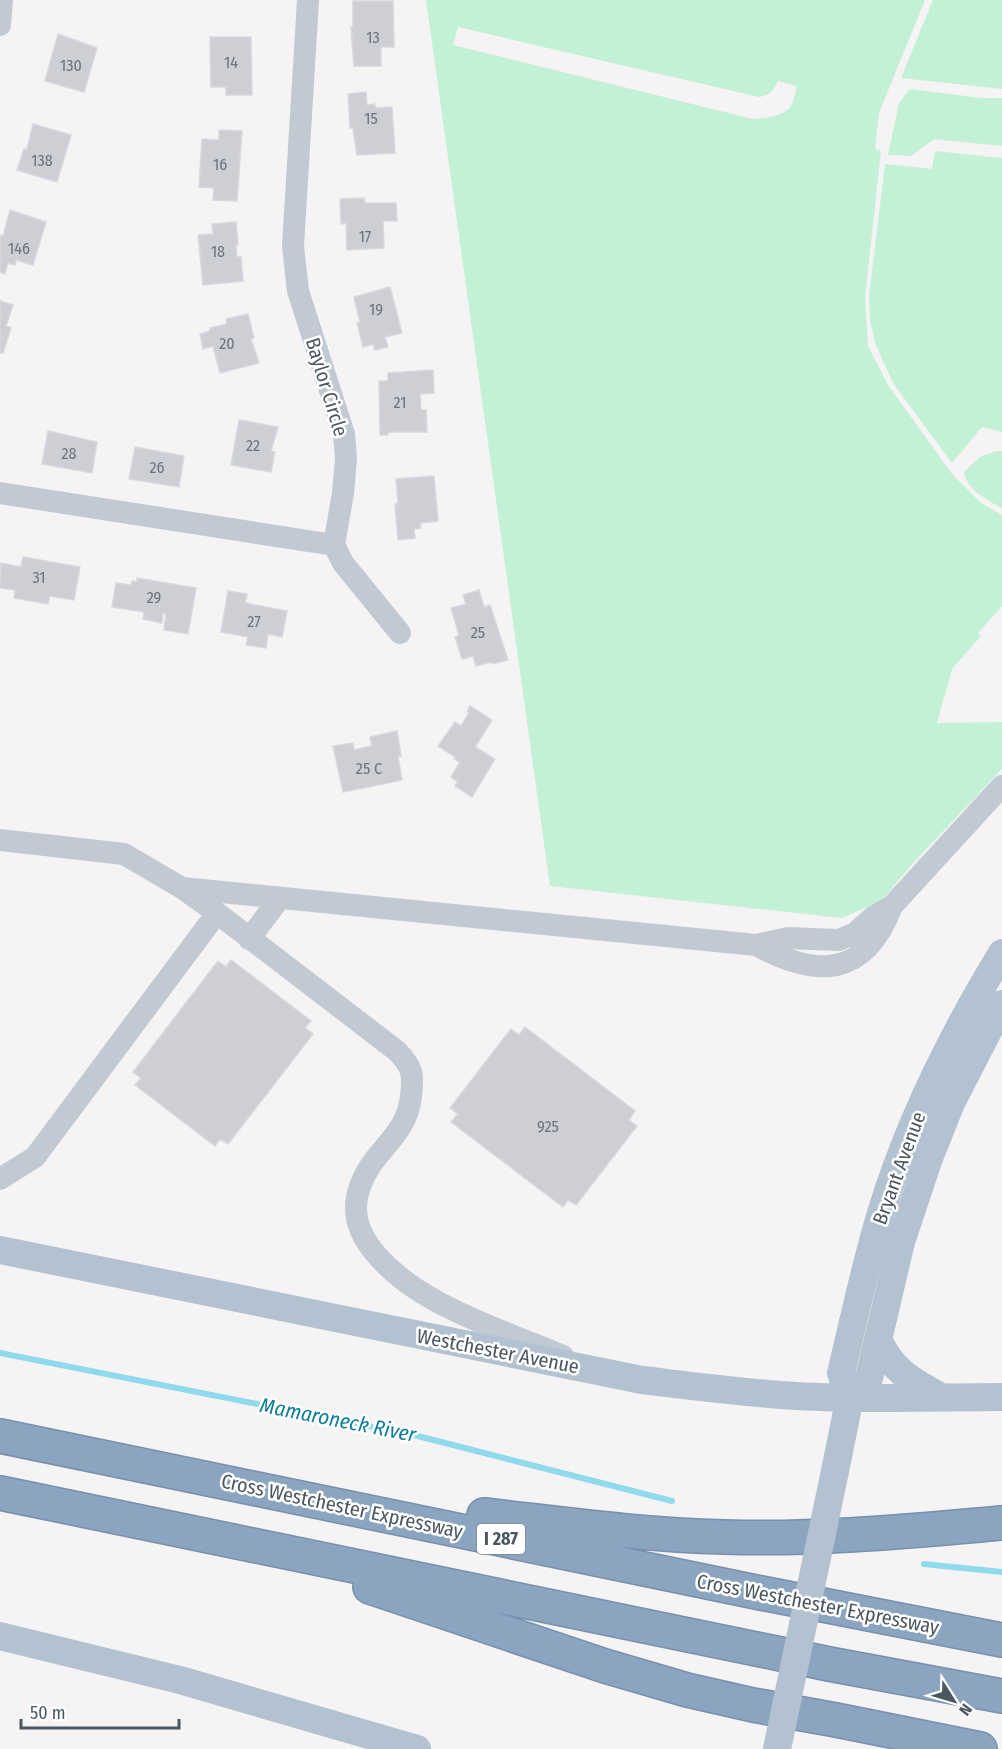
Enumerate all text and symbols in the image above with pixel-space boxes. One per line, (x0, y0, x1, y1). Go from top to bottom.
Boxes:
house number: 13 (366, 28, 380, 47)
house number: 14 (224, 53, 238, 72)
house number: 130 (60, 56, 82, 75)
house number: 15 (364, 109, 378, 128)
house number: 138 (31, 151, 53, 170)
house number: 16 (213, 155, 227, 174)
house number: 17 (359, 227, 372, 246)
house number: 146 (8, 239, 30, 258)
house number: 18 (211, 242, 225, 261)
house number: 19 (369, 300, 383, 319)
house number: 20 (219, 334, 235, 353)
street label: Baylor Circle (301, 335, 353, 439)
house number: 21 (394, 393, 406, 412)
house number: 22 (246, 436, 260, 455)
house number: 28 (61, 444, 77, 463)
house number: 26 (150, 458, 165, 477)
house number: 31 (32, 568, 46, 587)
house number: 29 (147, 588, 162, 607)
house number: 27 (247, 612, 261, 631)
house number: 25 (471, 623, 485, 642)
house number: 25 C (356, 759, 382, 778)
street label: Bryant Avenue (868, 1108, 930, 1228)
house number: 925 (537, 1117, 559, 1136)
street label: Westchester Avenue (415, 1323, 581, 1379)
water label: Mamaroneck River (258, 1392, 419, 1448)
street label: Cross Westchester Expressway (219, 1469, 465, 1543)
road number: I 287 (477, 1524, 525, 1554)
street label: Cross Westchester Expressway (695, 1569, 941, 1639)
north arrow (924, 1671, 984, 1731)
scale bar (21, 1692, 178, 1730)
text: N (955, 1700, 976, 1719)
text: 50 m (30, 1702, 66, 1724)

